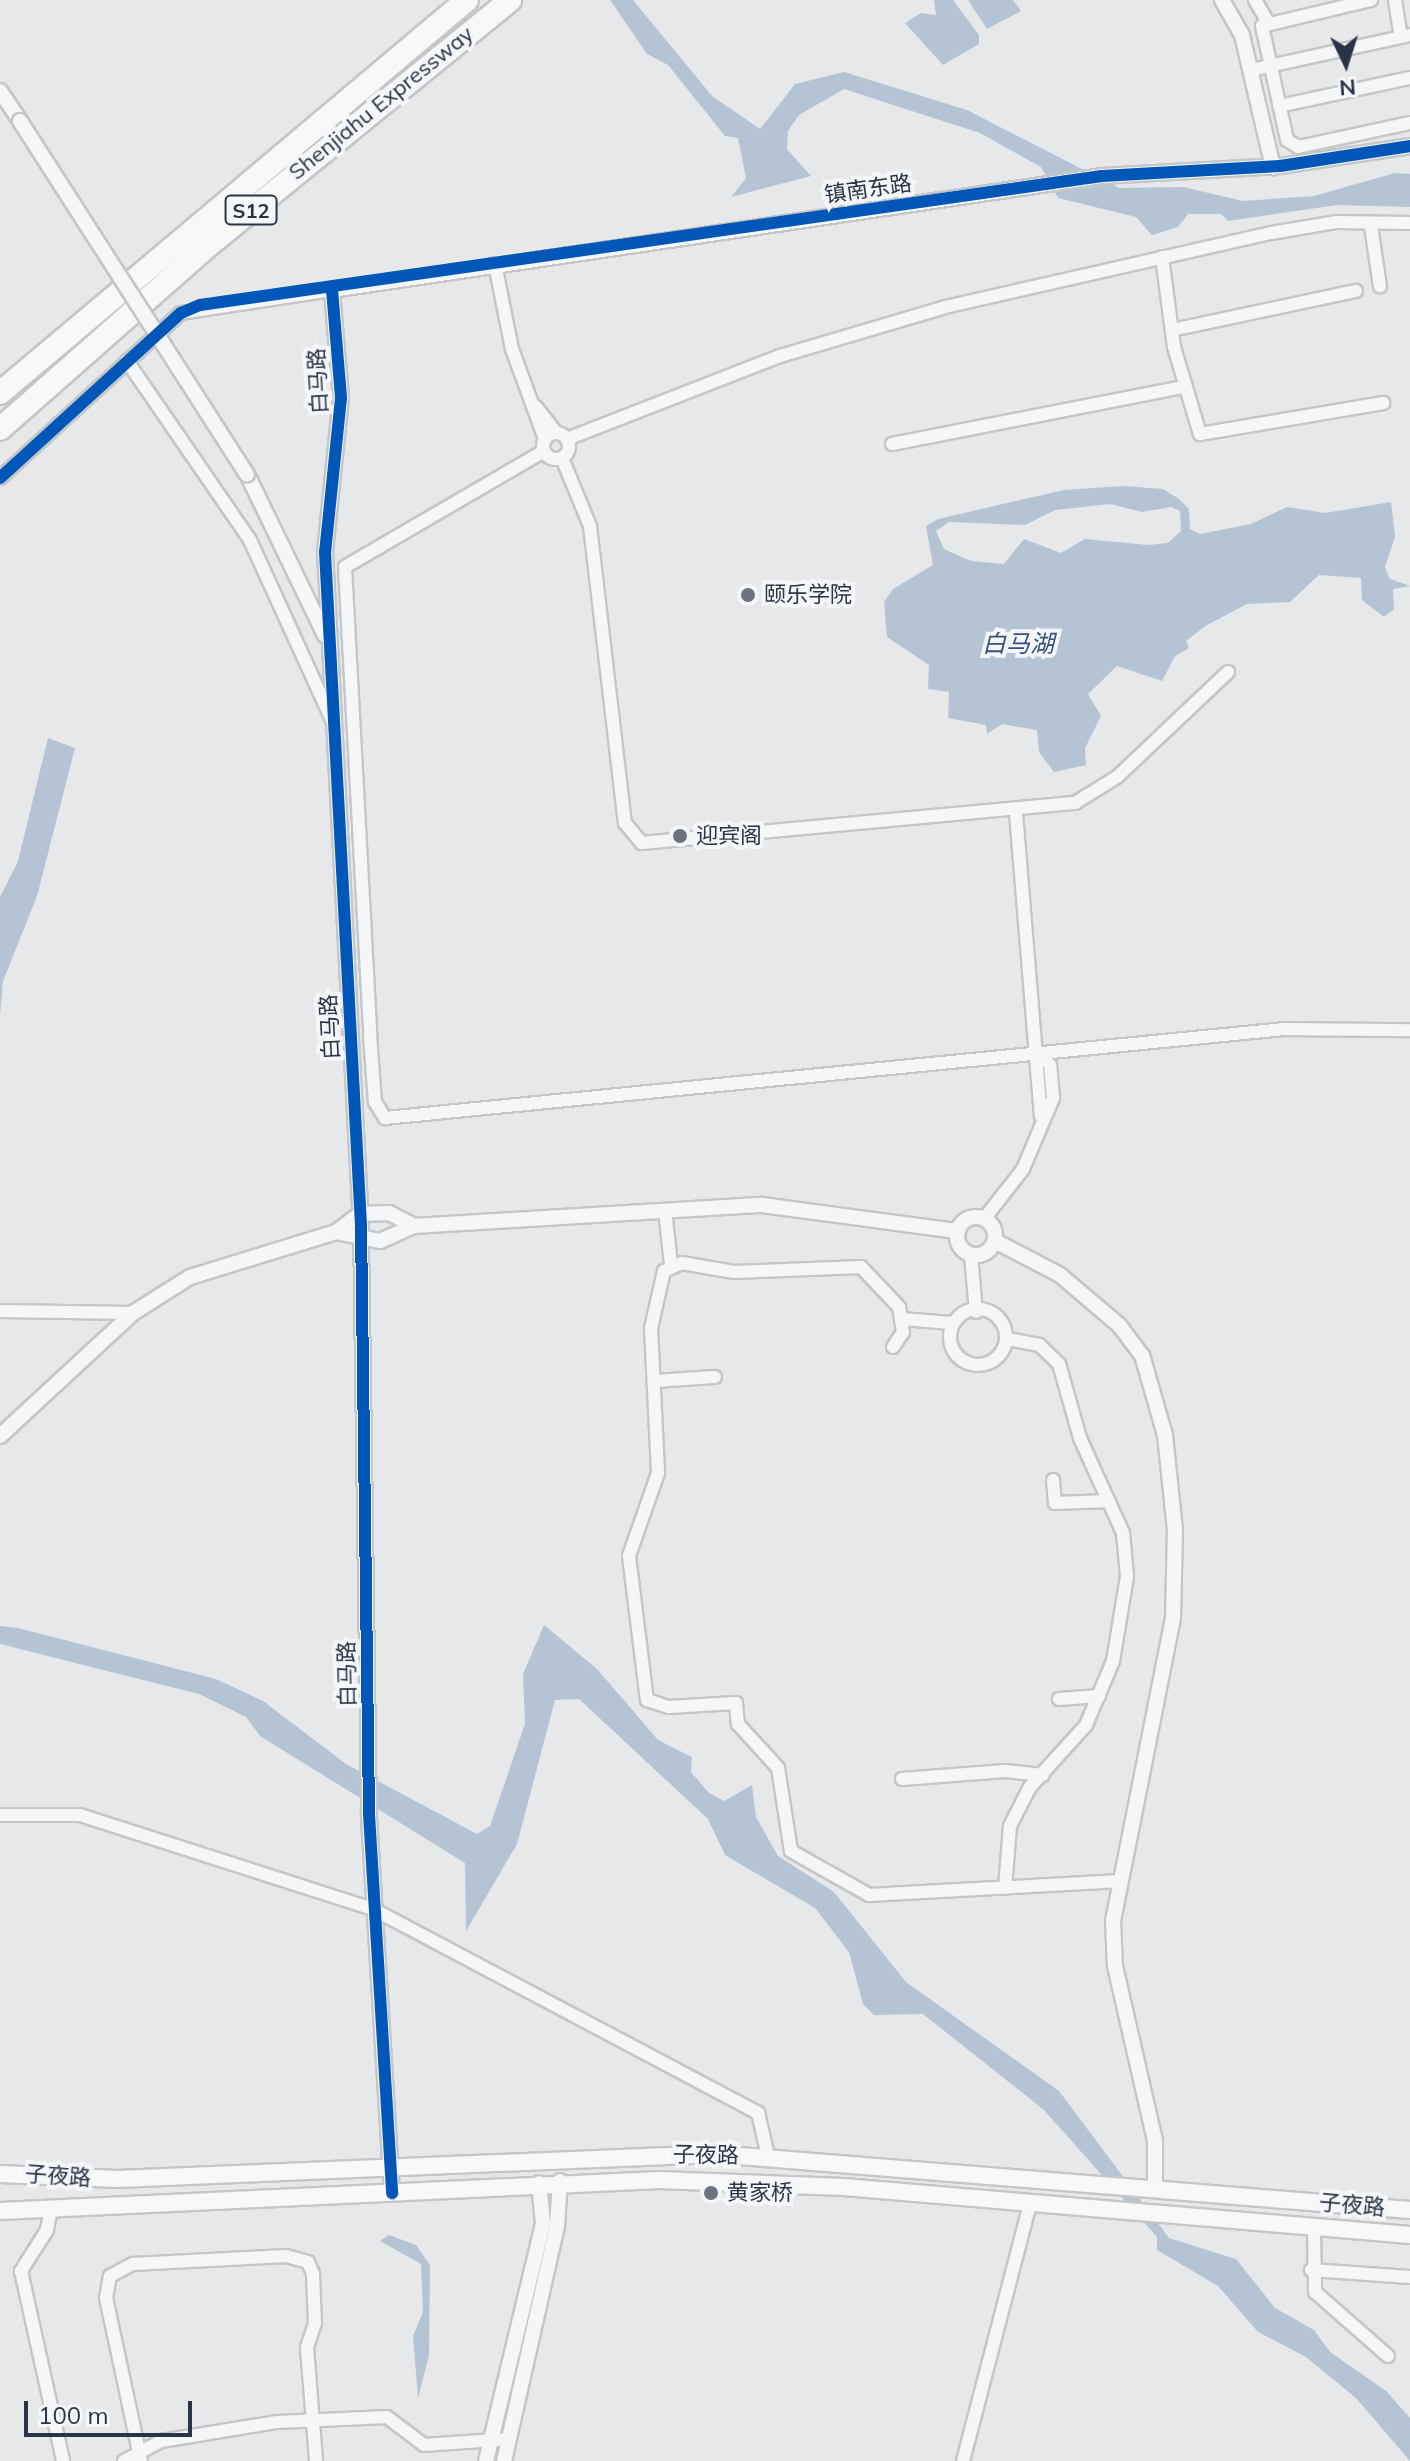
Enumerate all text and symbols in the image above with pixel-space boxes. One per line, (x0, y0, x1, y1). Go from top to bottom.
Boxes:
street label: Shenjiahu Expressway (284, 21, 478, 185)
north arrow (1306, 24, 1386, 104)
text: N (1338, 73, 1357, 102)
street label: 镇南东路 (823, 170, 913, 208)
road number: S12 (223, 194, 279, 226)
street label: 白马路 (303, 347, 333, 415)
place label: 颐乐学院 (764, 582, 852, 608)
marker: 颐乐学院 (739, 586, 757, 604)
water label: 白马湖 (982, 630, 1054, 658)
place label: 迎宾阁 (696, 823, 762, 849)
marker: 迎宾阁 (671, 827, 689, 845)
street label: 白马路 (315, 993, 345, 1061)
street label: 白马路 (333, 1641, 361, 1707)
street label: 子夜路 (673, 2141, 739, 2169)
street label: 子夜路 (24, 2161, 92, 2191)
place label: 黄家桥 (727, 2180, 793, 2206)
marker: 黄家桥 (702, 2184, 720, 2202)
street label: 子夜路 (1318, 2189, 1386, 2221)
scale bar (28, 2385, 196, 2435)
text: 100 m (38, 2400, 109, 2430)

